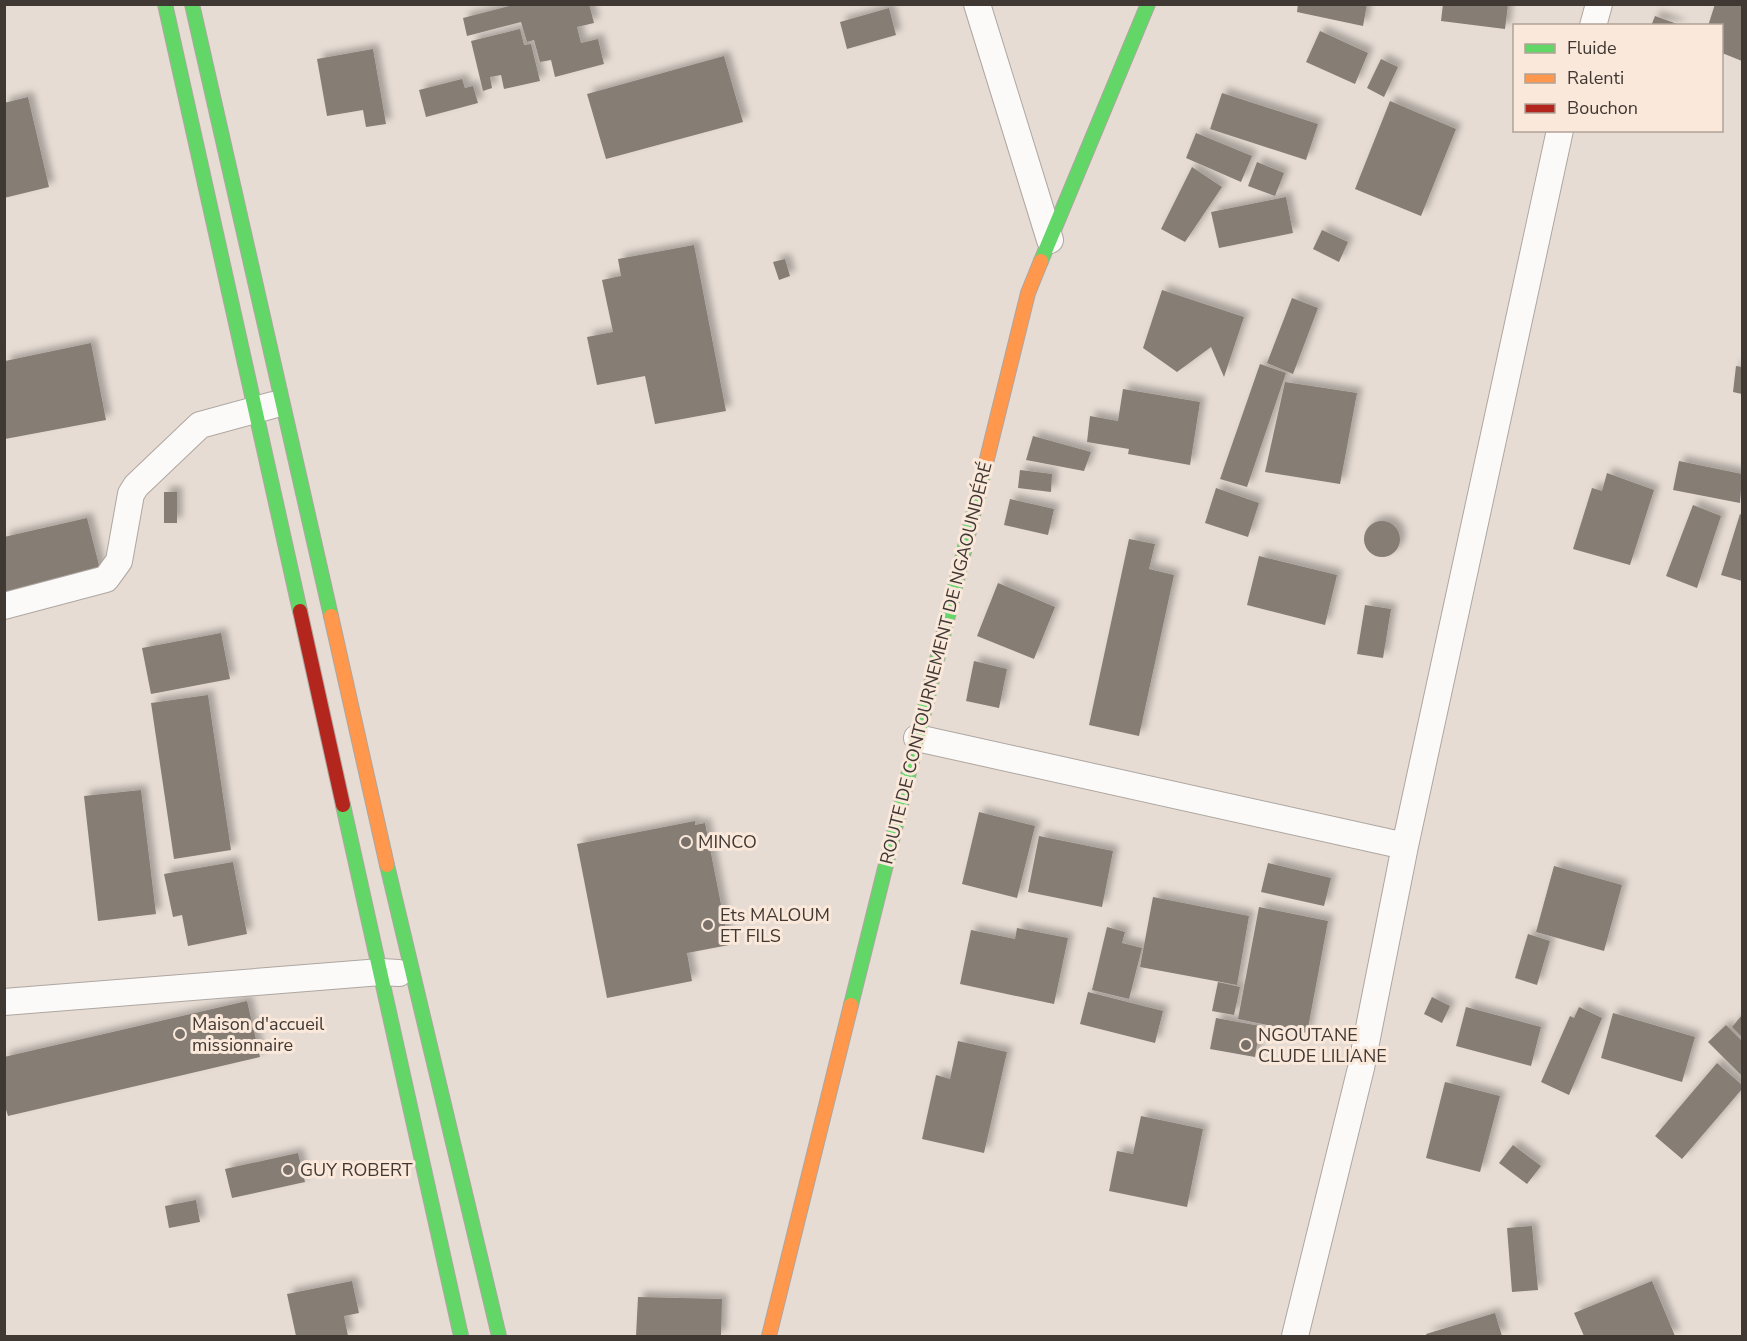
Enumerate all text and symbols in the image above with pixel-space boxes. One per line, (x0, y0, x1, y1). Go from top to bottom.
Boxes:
legend (1513, 24, 1723, 132)
text: Fluide (1567, 36, 1617, 60)
text: Ralenti (1567, 66, 1624, 90)
text: Bouchon (1567, 96, 1638, 120)
street label: ROUTE DE CONTOURNEMENT DE NGAOUNDÉRÉ (874, 459, 998, 867)
place label: MINCO (698, 830, 757, 854)
marker: MINCO (679, 835, 693, 849)
place label: Ets MALOUM ET FILS (720, 903, 830, 948)
marker: Ets MALOUM ET FILS (701, 918, 715, 932)
place label: Maison d'accueil missionnaire (192, 1012, 325, 1057)
place label: NGOUTANE CLUDE LILIANE (1258, 1023, 1387, 1068)
marker: Maison d'accueil missionnaire (173, 1027, 187, 1041)
marker: NGOUTANE CLUDE LILIANE (1239, 1038, 1253, 1052)
place label: GUY ROBERT (300, 1158, 413, 1182)
marker: GUY ROBERT (281, 1163, 295, 1177)

